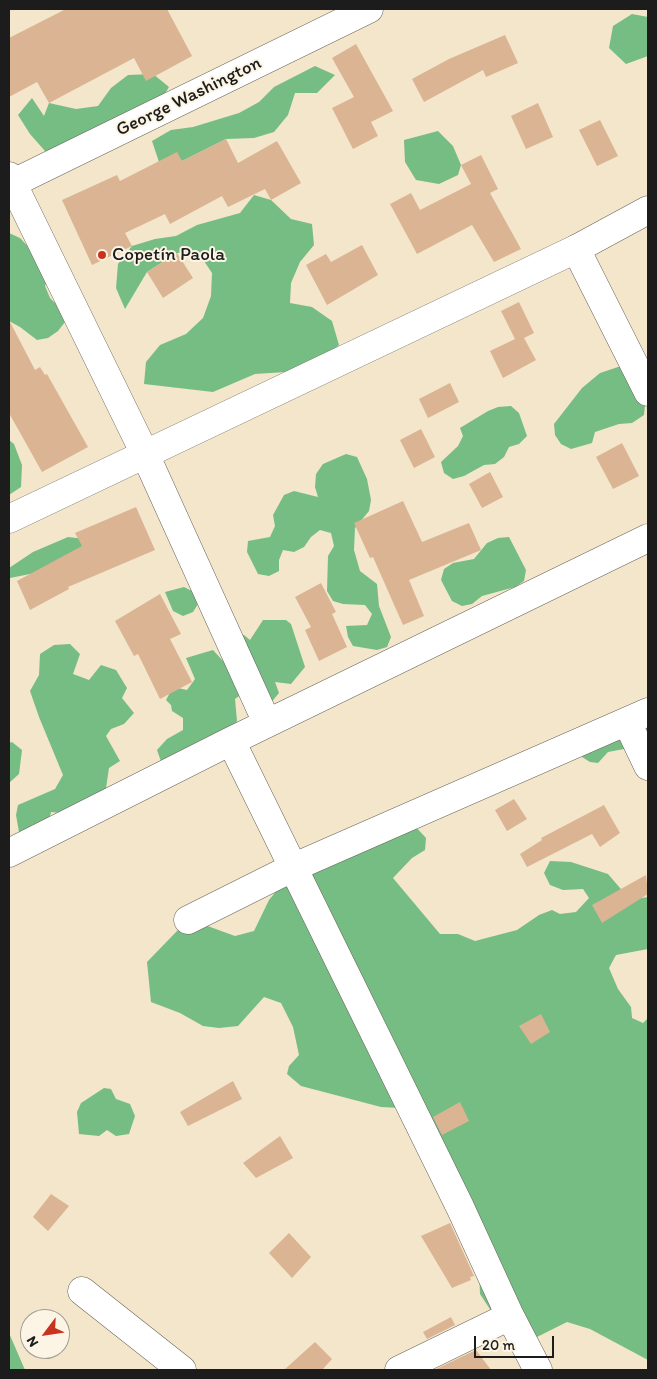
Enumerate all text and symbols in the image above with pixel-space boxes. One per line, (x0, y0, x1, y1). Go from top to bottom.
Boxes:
street label: George Washington (113, 52, 265, 142)
place label: Copetín Paola (112, 244, 225, 266)
marker: Copetín Paola (96, 249, 108, 261)
north arrow (20, 1309, 70, 1359)
scale bar (477, 1326, 557, 1358)
text: N (23, 1333, 42, 1350)
text: 20 m (482, 1336, 515, 1354)

